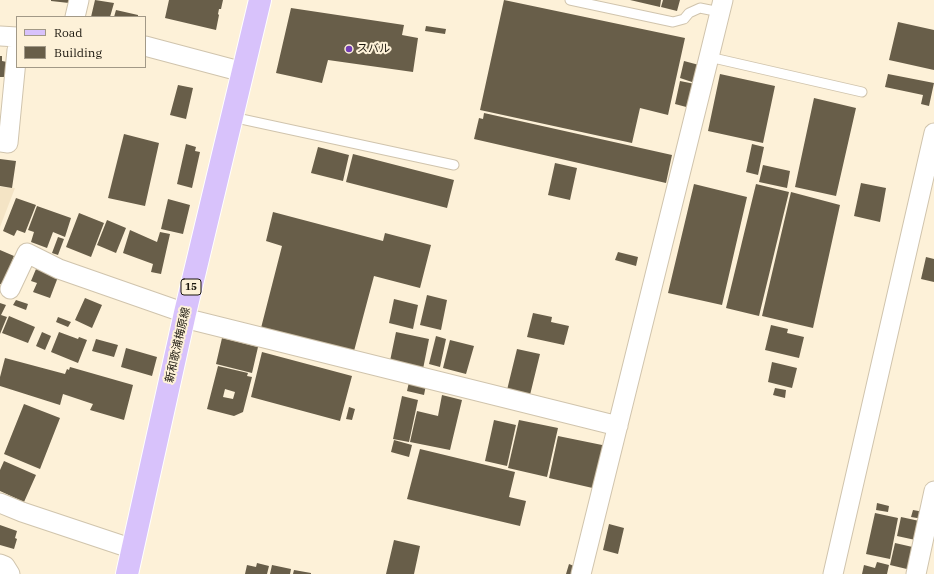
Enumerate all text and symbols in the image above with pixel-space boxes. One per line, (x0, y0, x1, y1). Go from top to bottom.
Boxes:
legend (16, 16, 146, 68)
text: Road (54, 25, 83, 40)
place label: スバル (357, 42, 390, 56)
marker: スバル (344, 44, 354, 54)
text: Building (54, 45, 102, 60)
road number: 15 (181, 279, 201, 295)
street label: 新和歌浦梅原線 (163, 306, 193, 384)

